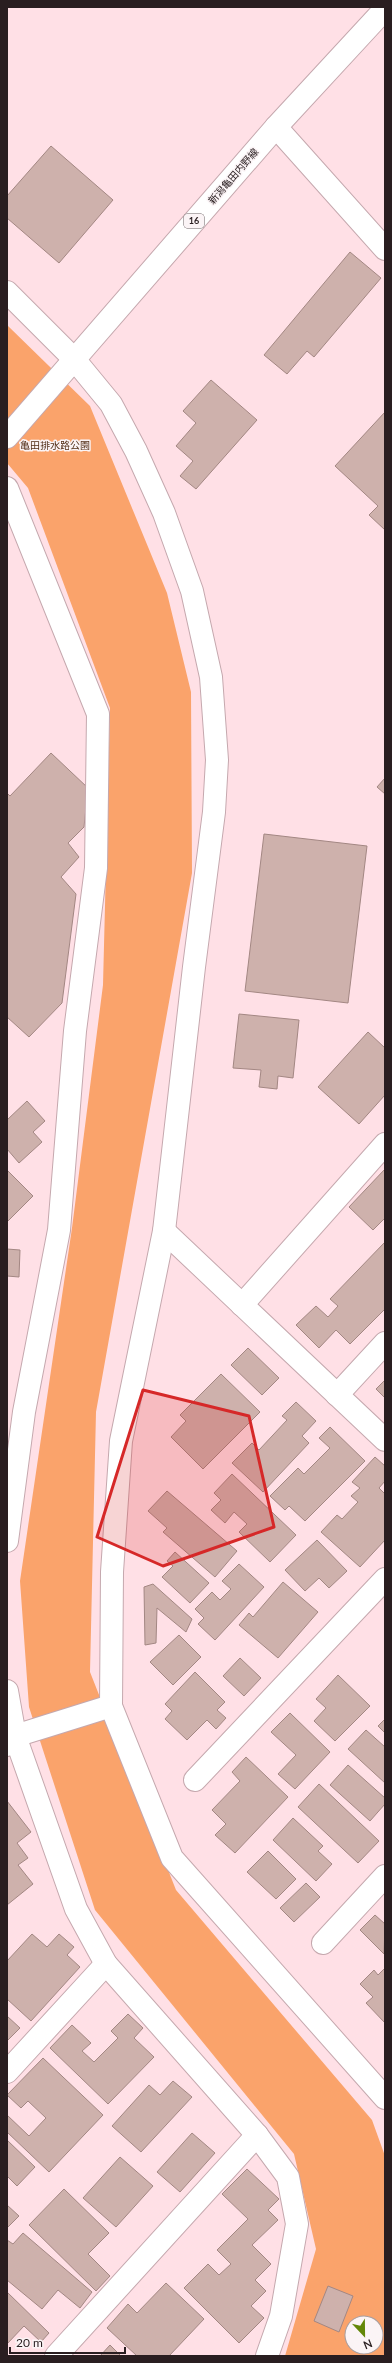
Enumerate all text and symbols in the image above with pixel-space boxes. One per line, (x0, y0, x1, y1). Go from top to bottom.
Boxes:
street label: 新潟亀田内野線 (206, 146, 260, 206)
road number: 16 (184, 214, 204, 228)
park label: 亀田排水路公園 (20, 439, 90, 451)
north arrow (344, 2315, 384, 2355)
scale bar (10, 2329, 125, 2355)
text: 20 m (16, 2335, 43, 2350)
text: N (362, 2337, 374, 2352)

